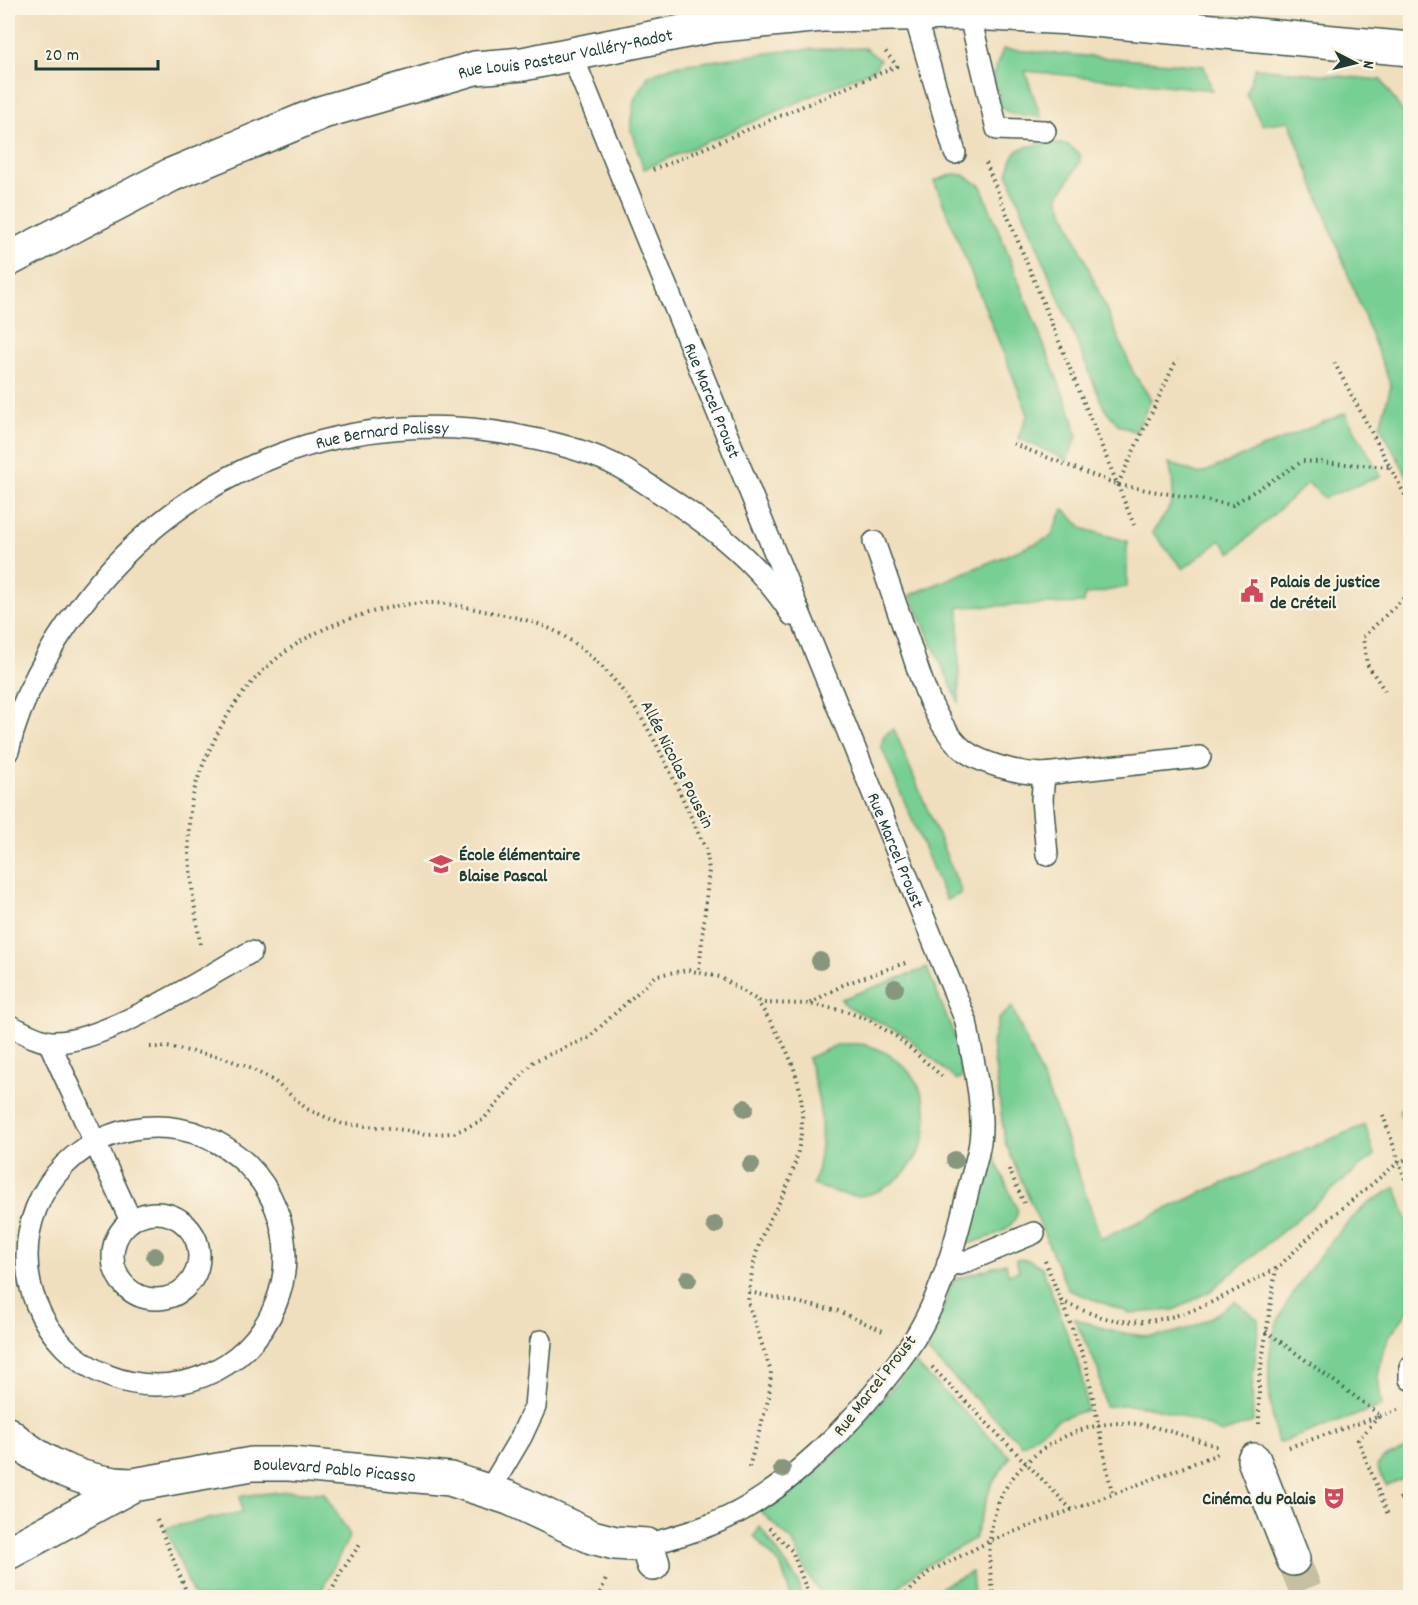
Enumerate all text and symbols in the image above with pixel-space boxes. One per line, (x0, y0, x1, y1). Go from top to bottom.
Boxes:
street label: Rue Louis Pasteur Valléry-Radot (455, 24, 676, 87)
scale bar (36, 33, 158, 71)
north arrow (1325, 33, 1385, 93)
text: 20 m (45, 44, 79, 69)
text: N (1355, 59, 1379, 70)
street label: Rue Marcel Proust (676, 340, 745, 463)
street label: Rue Bernard Palissy (313, 417, 450, 457)
place label: Palais de justice de Créteil (1270, 571, 1380, 617)
public building icon: Palais de justice de Créteil (1239, 578, 1265, 604)
street label: Allée Nicolas Poussin (633, 697, 719, 834)
street label: Rue Marcel Proust (859, 790, 929, 913)
place label: École élémentaire Blaise Pascal (459, 844, 580, 890)
school or university icon: École élémentaire Blaise Pascal (428, 851, 454, 877)
street label: Rue Marcel Proust (828, 1330, 924, 1443)
street label: Boulevard Pablo Picasso (253, 1454, 417, 1491)
theatre icon: Cinéma du Palais (1321, 1485, 1347, 1511)
place label: Cinéma du Palais (1202, 1488, 1316, 1513)

